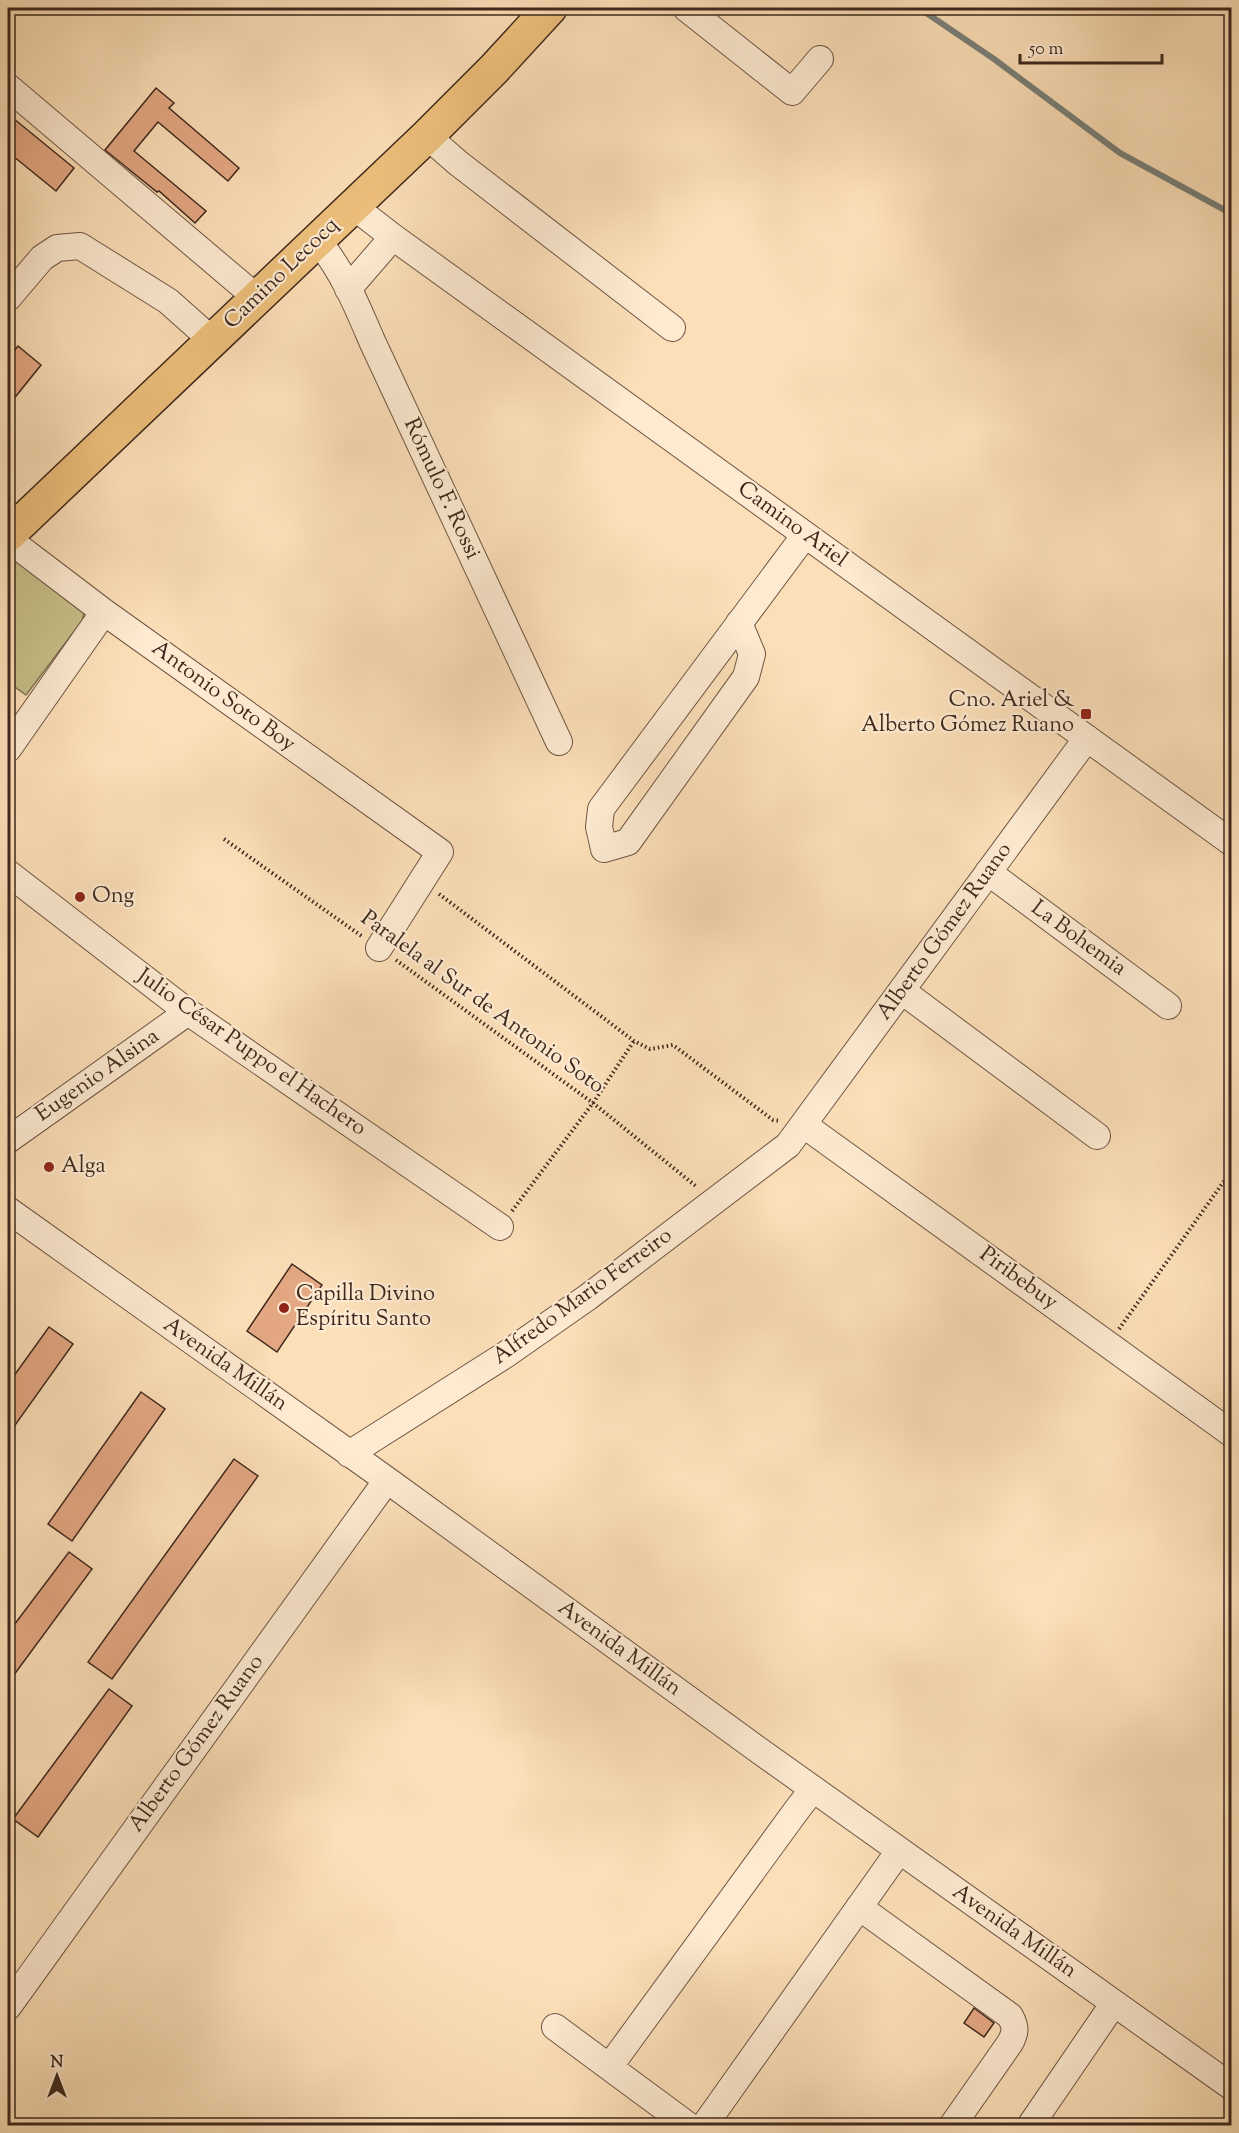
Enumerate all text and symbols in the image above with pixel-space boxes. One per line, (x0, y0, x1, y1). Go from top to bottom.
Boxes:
scale bar (1020, 27, 1162, 65)
text: 50 m (1028, 37, 1064, 63)
street label: Camino Lecocq (217, 210, 347, 337)
street label: Rómulo F. Rossi (394, 413, 488, 565)
street label: Camino Ariel (730, 474, 854, 576)
street label: Antonio Soto Boy (144, 634, 302, 760)
place label: Cno. Ariel & Alberto Gómez Ruano (861, 685, 1074, 742)
marker: Cno. Ariel & Alberto Gómez Ruano (1079, 707, 1093, 721)
street label: Alberto Gómez Ruano (869, 836, 1021, 1028)
place label: Ong (92, 881, 135, 913)
marker: Ong (73, 890, 87, 904)
street label: La Bohemia (1024, 893, 1132, 985)
street label: Paralela al Sur de Antonio Soto (353, 903, 611, 1103)
street label: Julio César Puppo el Hachero (129, 961, 372, 1145)
street label: Eugenio Alsina (30, 1021, 166, 1131)
place label: Alga (61, 1151, 106, 1183)
marker: Alga (42, 1160, 56, 1174)
street label: Alfredo Mario Ferreiro (486, 1221, 680, 1373)
street label: Piribebuy (972, 1240, 1064, 1318)
place label: Capilla Divino Espíritu Santo (296, 1279, 435, 1336)
marker: Capilla Divino Espíritu Santo (277, 1301, 291, 1315)
street label: Avenida Millán (156, 1310, 294, 1420)
street label: Avenida Millán (550, 1593, 688, 1705)
street label: Alberto Gómez Ruano (121, 1648, 273, 1840)
street label: Avenida Millán (945, 1877, 1083, 1987)
north arrow (27, 2046, 87, 2106)
text: N (51, 2052, 64, 2075)

